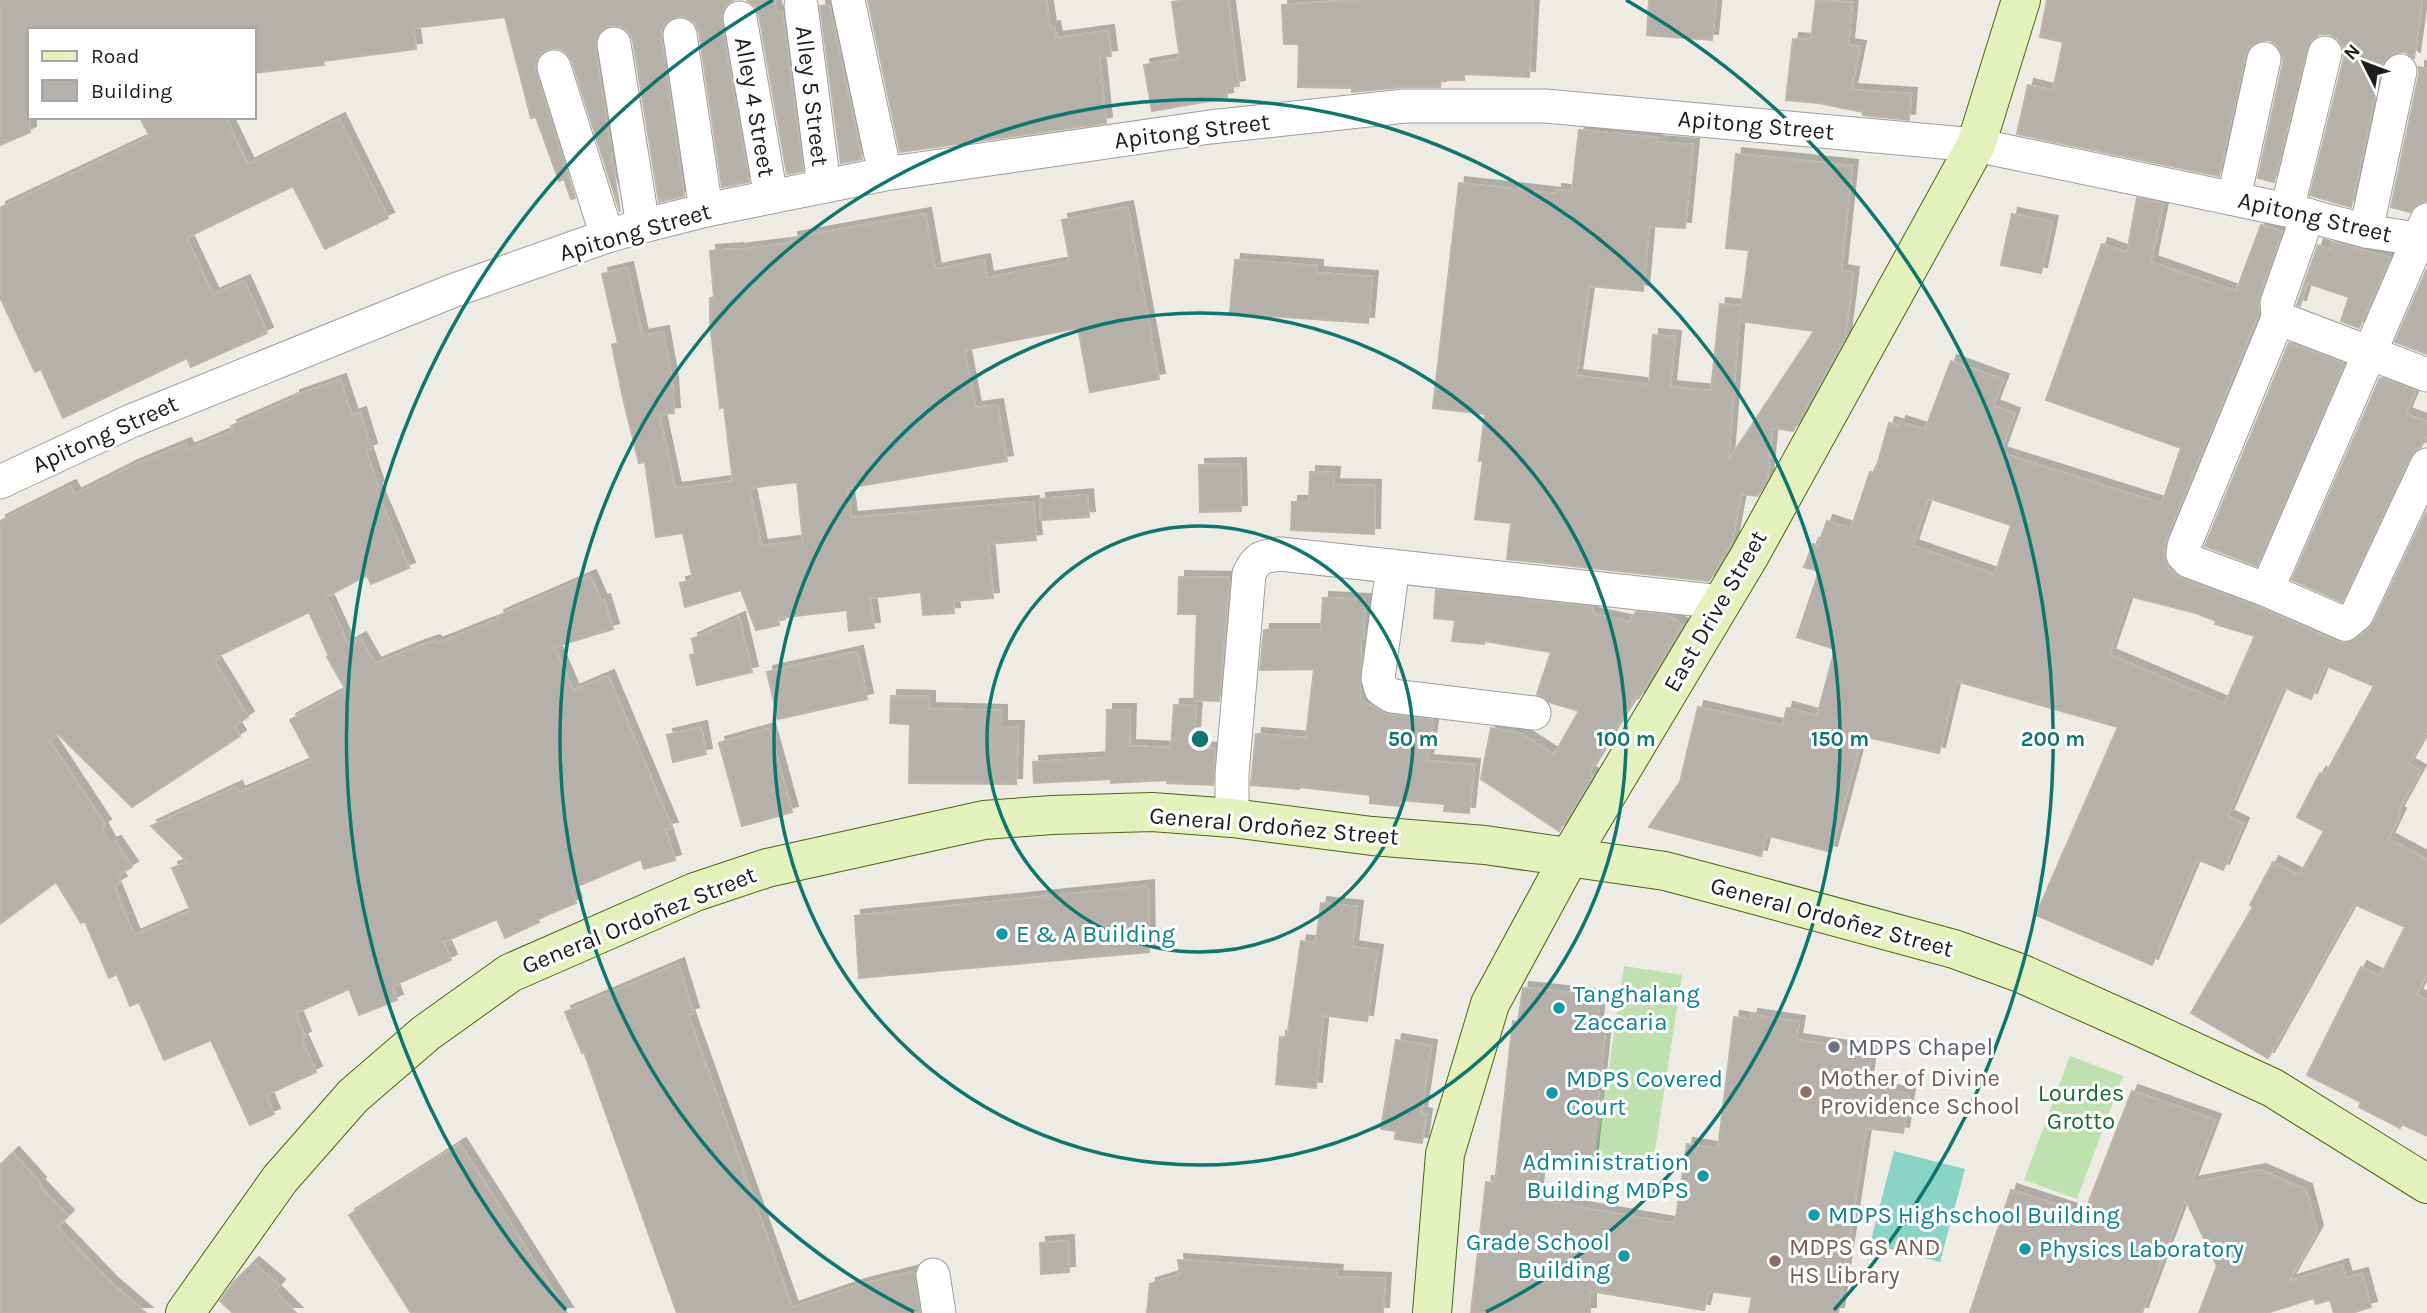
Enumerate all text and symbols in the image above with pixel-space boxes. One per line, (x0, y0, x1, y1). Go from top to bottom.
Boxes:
street label: Alley 5 Street (789, 24, 835, 168)
legend (28, 28, 256, 119)
north arrow (2329, 28, 2399, 98)
street label: Alley 4 Street (729, 35, 781, 179)
text: N (2339, 40, 2365, 65)
text: Road (91, 44, 139, 68)
text: Building (91, 79, 172, 103)
street label: Apitong Street (1677, 104, 1835, 146)
street label: Apitong Street (1113, 108, 1271, 154)
street label: Apitong Street (2235, 186, 2395, 248)
street label: Apitong Street (556, 197, 714, 267)
street label: Apitong Street (28, 389, 182, 479)
street label: East Drive Street (1657, 525, 1773, 697)
centre of rings (1188, 727, 1212, 751)
text: 50 m (1388, 727, 1438, 751)
text: 100 m (1596, 727, 1656, 751)
text: 150 m (1811, 727, 1869, 751)
text: 200 m (2021, 727, 2085, 751)
street label: General Ordoñez Street (1148, 801, 1400, 851)
street label: General Ordoñez Street (518, 860, 760, 980)
street label: General Ordoñez Street (1708, 871, 1956, 963)
place label: E & A Building (1016, 920, 1176, 948)
marker: E & A Building (994, 926, 1010, 942)
place label: Tanghalang Zaccaria (1573, 980, 1700, 1036)
marker: Tanghalang Zaccaria (1551, 1000, 1567, 1016)
place label: MDPS Chapel (1848, 1033, 1993, 1061)
marker: MDPS Chapel (1826, 1039, 1842, 1055)
place label: Mother of Divine Providence School (1820, 1064, 2020, 1120)
place label: MDPS Covered Court (1566, 1065, 1723, 1121)
park label: Lourdes Grotto (2038, 1079, 2124, 1135)
marker: Mother of Divine Providence School (1798, 1084, 1814, 1100)
marker: MDPS Covered Court (1544, 1085, 1560, 1101)
place label: Administration Building MDPS (1522, 1148, 1689, 1204)
marker: Administration Building MDPS (1695, 1168, 1711, 1184)
place label: MDPS Highschool Building (1828, 1201, 2120, 1229)
marker: MDPS Highschool Building (1806, 1207, 1822, 1223)
place label: Grade School Building (1466, 1228, 1610, 1284)
place label: MDPS GS AND HS Library (1789, 1233, 1940, 1289)
place label: Physics Laboratory (2039, 1235, 2244, 1263)
marker: Physics Laboratory (2017, 1241, 2033, 1257)
marker: Grade School Building (1616, 1248, 1632, 1264)
marker: MDPS GS AND HS Library (1767, 1253, 1783, 1269)

